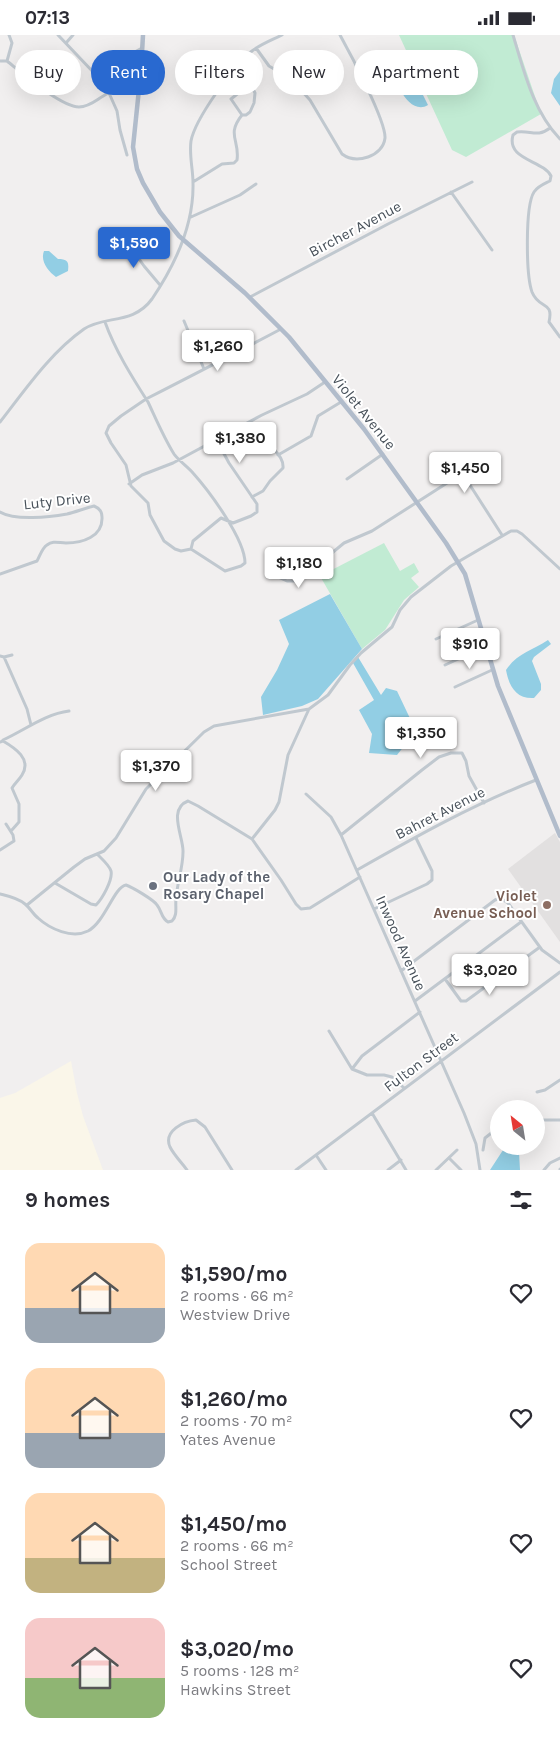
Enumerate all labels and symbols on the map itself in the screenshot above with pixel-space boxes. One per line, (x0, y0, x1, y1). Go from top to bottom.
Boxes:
street label: Bircher Avenue (306, 197, 404, 261)
pin: $1,590 (93, 227, 175, 269)
pin: $1,260 (177, 329, 259, 372)
street label: Violet Avenue (328, 371, 400, 453)
pin: $1,380 (199, 421, 281, 464)
pin: $1,450 (424, 451, 506, 494)
street label: Luty Drive (23, 489, 91, 513)
pin: $1,180 (258, 547, 340, 589)
pin: $910 (440, 627, 500, 670)
pin: $1,350 (380, 717, 462, 759)
pin: $1,370 (115, 749, 197, 792)
street label: Bahret Avenue (392, 783, 488, 843)
place label: Our Lady of the Rosary Chapel (163, 868, 270, 903)
marker: Our Lady of the Rosary Chapel (147, 880, 159, 892)
place label: Violet Avenue School (433, 887, 537, 922)
street label: Inwood Avenue (372, 893, 430, 993)
marker: Violet Avenue School (541, 899, 553, 911)
pin: $3,020 (449, 953, 531, 996)
street label: Fulton Street (380, 1028, 462, 1096)
north arrow (490, 1100, 545, 1155)

